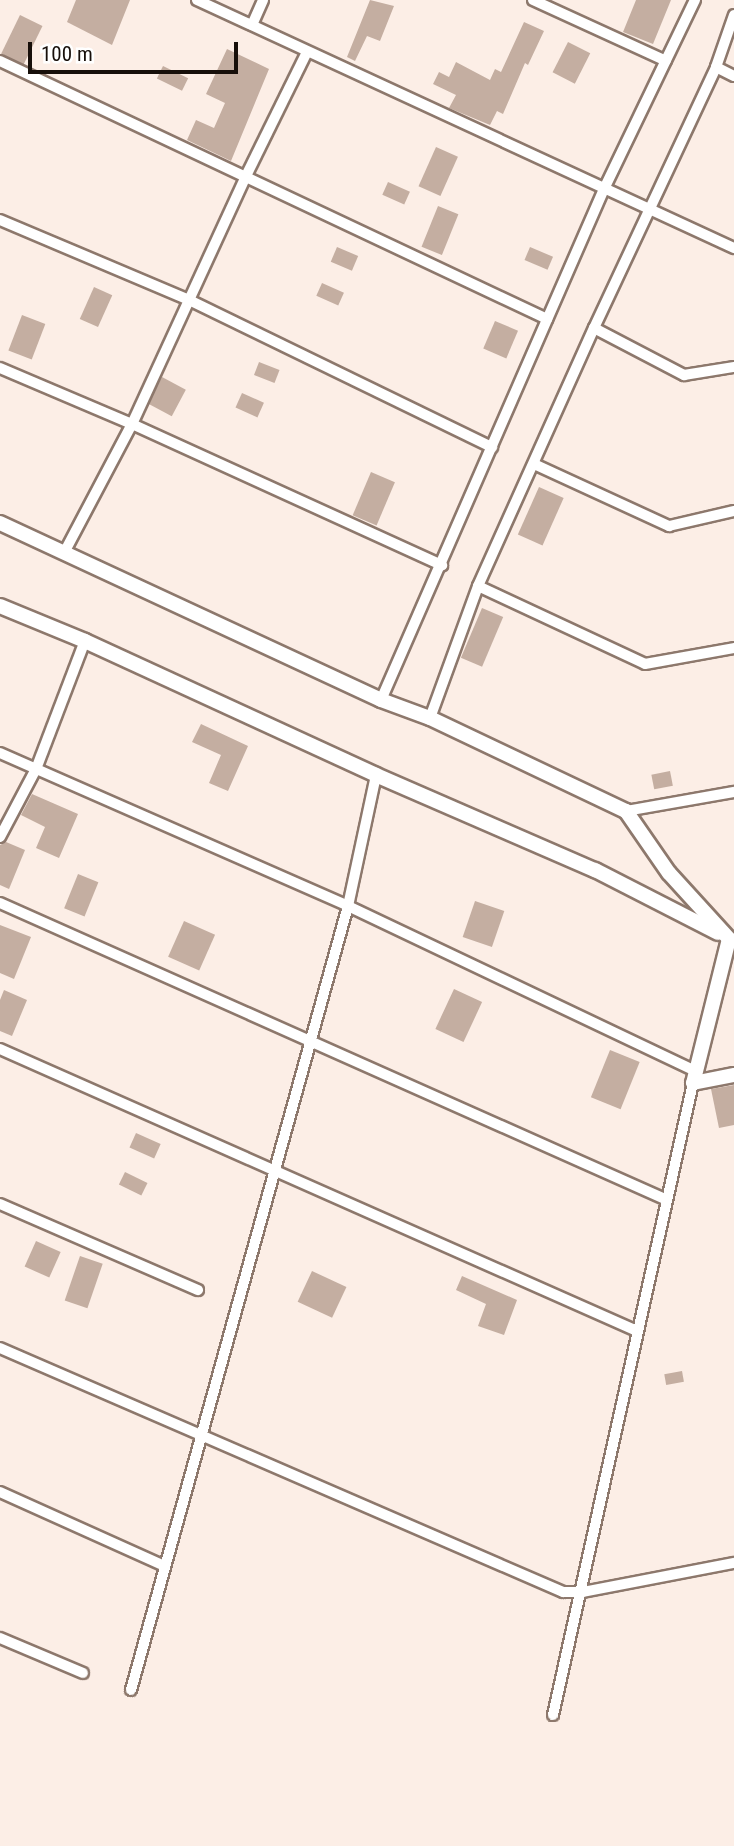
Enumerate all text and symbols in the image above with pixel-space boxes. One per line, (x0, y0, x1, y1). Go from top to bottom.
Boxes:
scale bar (32, 28, 242, 72)
text: 100 m (41, 42, 93, 66)

